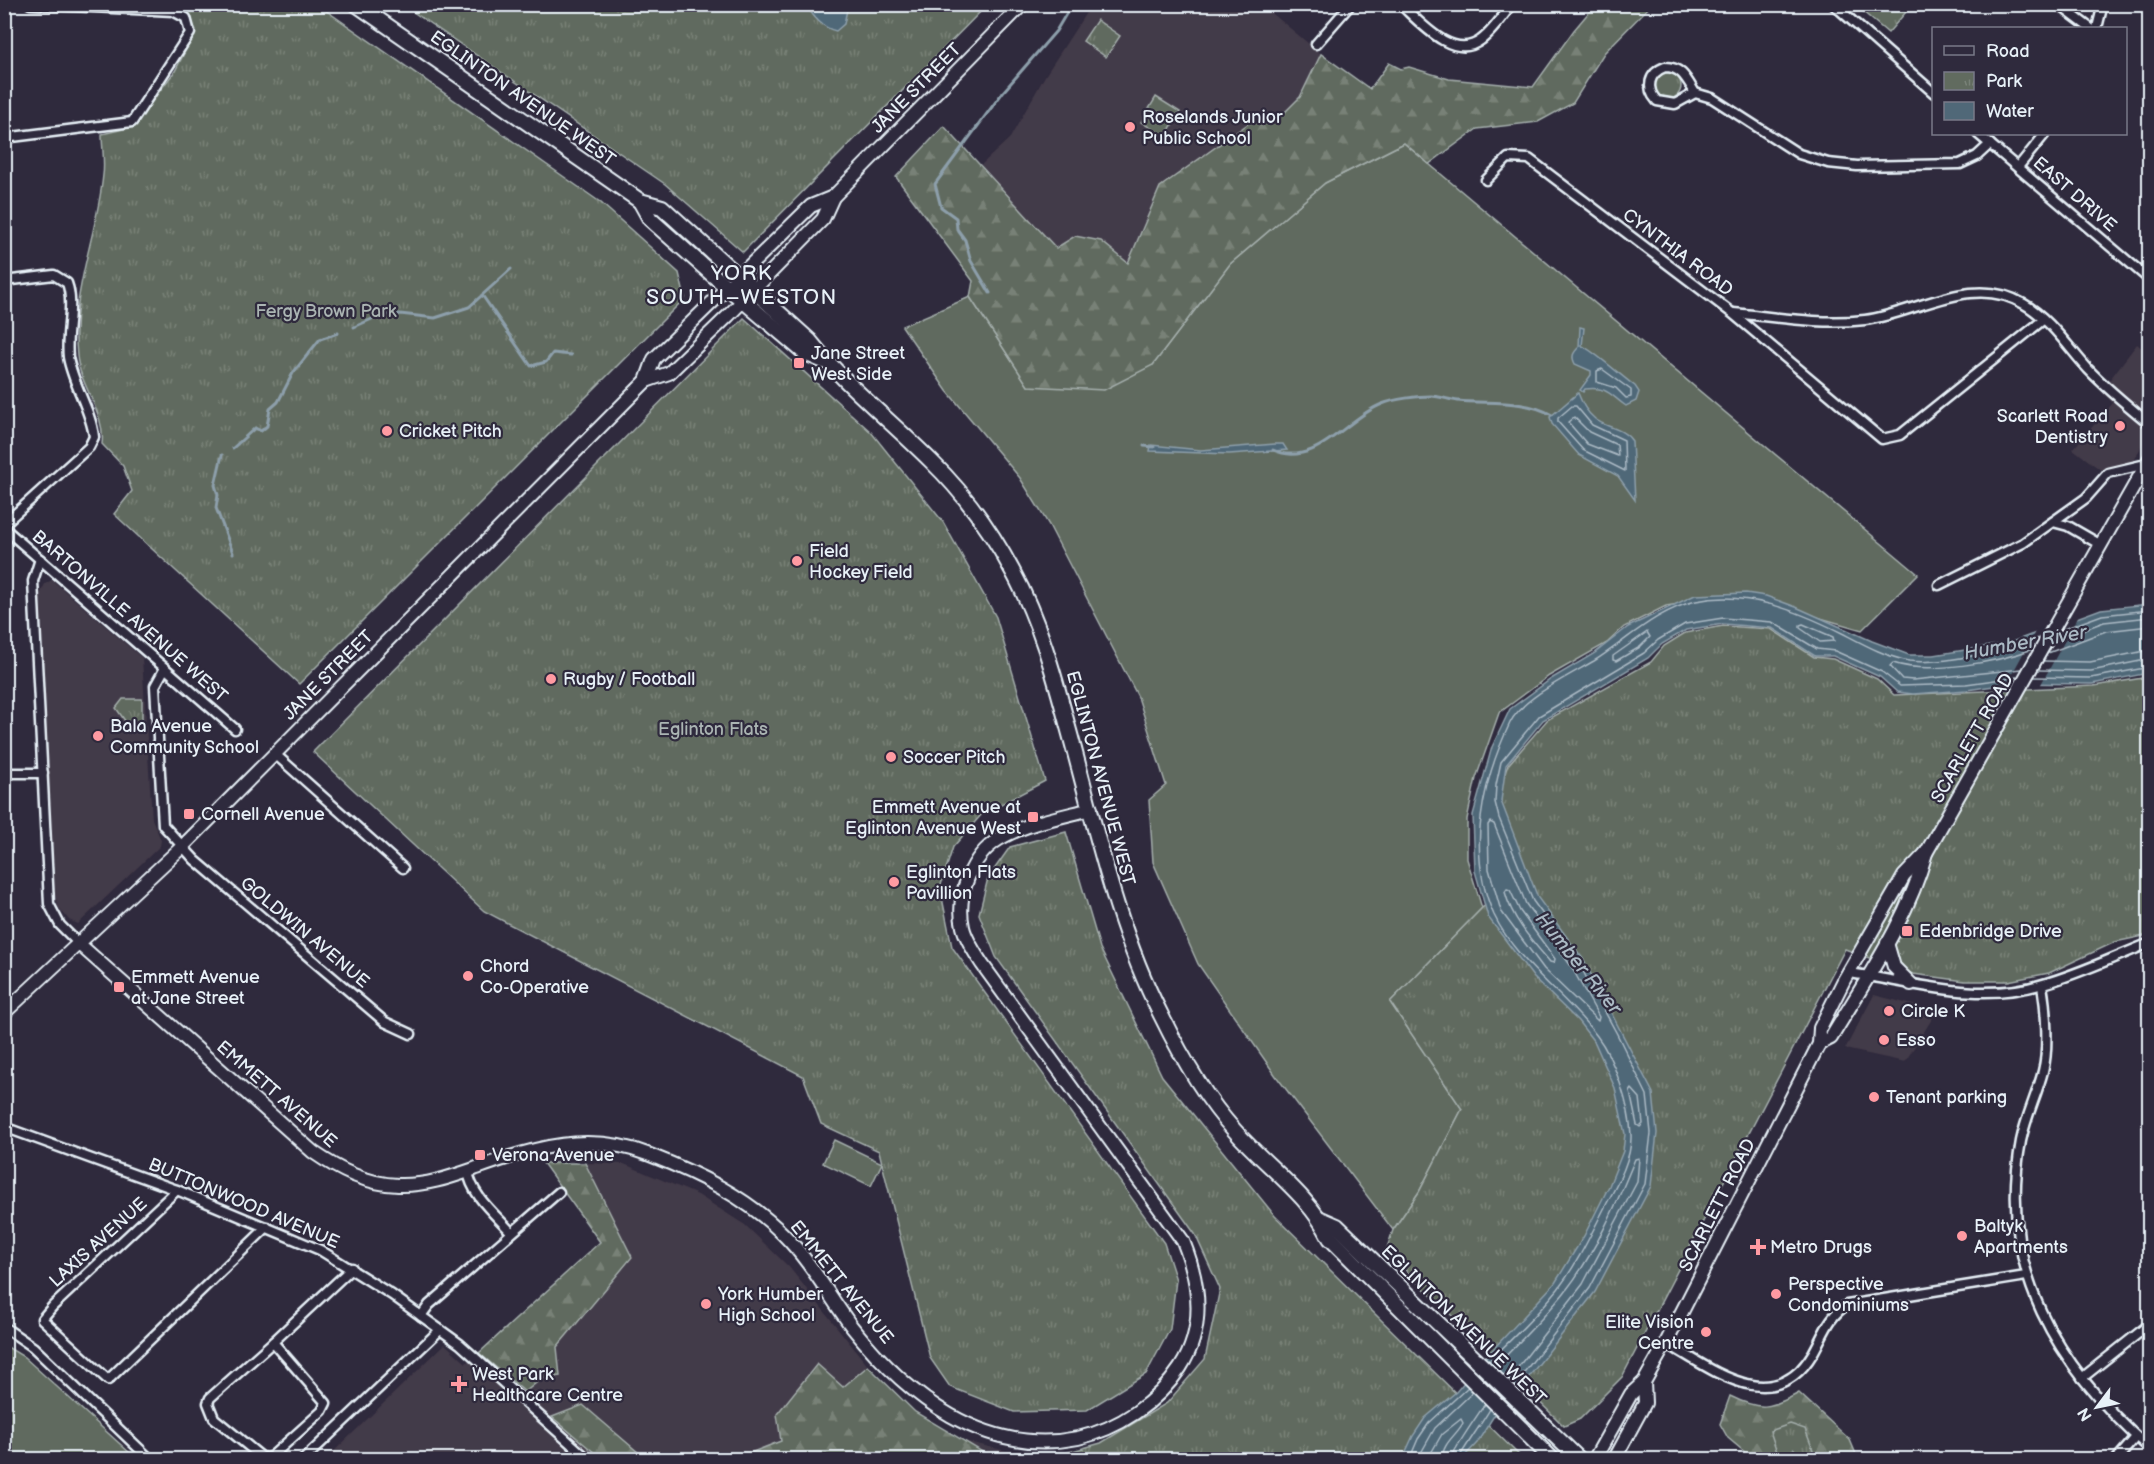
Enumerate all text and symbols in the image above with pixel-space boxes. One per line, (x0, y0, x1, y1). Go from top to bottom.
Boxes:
street label: EGLINTON AVENUE WEST (426, 26, 619, 171)
legend (1932, 27, 2127, 135)
street label: JANE STREET (867, 39, 966, 138)
text: Road (1986, 41, 2030, 62)
text: Park (1986, 71, 2022, 92)
text: Water (1986, 101, 2034, 122)
place label: Roselands Junior Public School (1142, 107, 1283, 149)
marker: Roselands Junior Public School (1123, 120, 1137, 134)
street label: EAST DRIVE (2029, 152, 2121, 236)
street label: CYNTHIA ROAD (1619, 204, 1737, 301)
district label: YORK SOUTH–WESTON (646, 261, 838, 310)
park label: Fergy Brown Park (256, 301, 397, 322)
place label: Jane Street West Side (811, 343, 905, 385)
marker: Jane Street West Side (792, 356, 806, 370)
place label: Scarlett Road Dentistry (1997, 406, 2109, 448)
marker: Scarlett Road Dentistry (2113, 419, 2127, 433)
place label: Cricket Pitch (399, 421, 502, 442)
marker: Cricket Pitch (380, 424, 394, 438)
street label: BARTONVILLE AVENUE WEST (28, 526, 232, 707)
place label: Field Hockey Field (809, 541, 913, 583)
marker: Field Hockey Field (790, 554, 804, 568)
water label: Humber River (1962, 620, 2090, 666)
street label: JANE STREET (279, 626, 378, 725)
place label: Rugby / Football (563, 669, 695, 690)
street label: EGLINTON AVENUE WEST (1062, 669, 1139, 888)
street label: SCARLETT ROAD (1927, 670, 2018, 807)
marker: Rugby / Football (544, 672, 558, 686)
place label: Bala Avenue Community School (110, 716, 259, 758)
park label: Eglinton Flats (658, 719, 768, 740)
marker: Bala Avenue Community School (91, 729, 105, 743)
place label: Soccer Pitch (903, 747, 1005, 768)
marker: Soccer Pitch (884, 750, 898, 764)
place label: Emmett Avenue at Eglinton Avenue West (845, 797, 1021, 839)
place label: Cornell Avenue (201, 804, 325, 825)
marker: Cornell Avenue (182, 807, 196, 821)
marker: Emmett Avenue at Eglinton Avenue West (1026, 810, 1040, 824)
place label: Eglinton Flats Pavillion (906, 862, 1016, 904)
street label: GOLDWIN AVENUE (236, 872, 373, 992)
marker: Eglinton Flats Pavillion (887, 875, 901, 889)
water label: Humber River (1530, 908, 1628, 1021)
place label: Edenbridge Drive (1919, 921, 2062, 942)
marker: Edenbridge Drive (1900, 924, 1914, 938)
place label: Chord Co-Operative (480, 956, 589, 998)
place label: Emmett Avenue at Jane Street (131, 967, 260, 1009)
marker: Chord Co-Operative (461, 969, 475, 983)
marker: Emmett Avenue at Jane Street (112, 980, 126, 994)
place label: Circle K (1901, 1001, 1965, 1022)
marker: Circle K (1882, 1004, 1896, 1018)
place label: Esso (1896, 1030, 1936, 1051)
marker: Esso (1877, 1033, 1891, 1047)
street label: EMMETT AVENUE (212, 1036, 341, 1152)
place label: Tenant parking (1886, 1087, 2007, 1108)
marker: Tenant parking (1867, 1090, 1881, 1104)
street label: SCARLETT ROAD (1675, 1135, 1760, 1275)
place label: Verona Avenue (492, 1145, 615, 1166)
marker: Verona Avenue (473, 1148, 487, 1162)
street label: BUTTONWOOD AVENUE (145, 1154, 343, 1253)
street label: LAXIS AVENUE (45, 1193, 151, 1292)
place label: Baltyk Apartments (1974, 1216, 2068, 1258)
street label: EMMETT AVENUE (786, 1217, 898, 1348)
marker: Baltyk Apartments (1955, 1229, 1969, 1243)
place label: Metro Drugs (1770, 1237, 1872, 1258)
marker: Metro Drugs (1751, 1240, 1765, 1254)
street label: EGLINTON AVENUE WEST (1377, 1241, 1551, 1410)
place label: Perspective Condominiums (1788, 1274, 1909, 1316)
place label: York Humber High School (717, 1284, 823, 1326)
marker: Perspective Condominiums (1769, 1287, 1783, 1301)
marker: York Humber High School (699, 1297, 713, 1311)
place label: Elite Vision Centre (1605, 1312, 1694, 1354)
marker: Elite Vision Centre (1699, 1325, 1713, 1339)
place label: West Park Healthcare Centre (472, 1364, 623, 1406)
marker: West Park Healthcare Centre (450, 1375, 468, 1393)
north arrow (2067, 1377, 2127, 1437)
text: N (2074, 1404, 2097, 1424)

